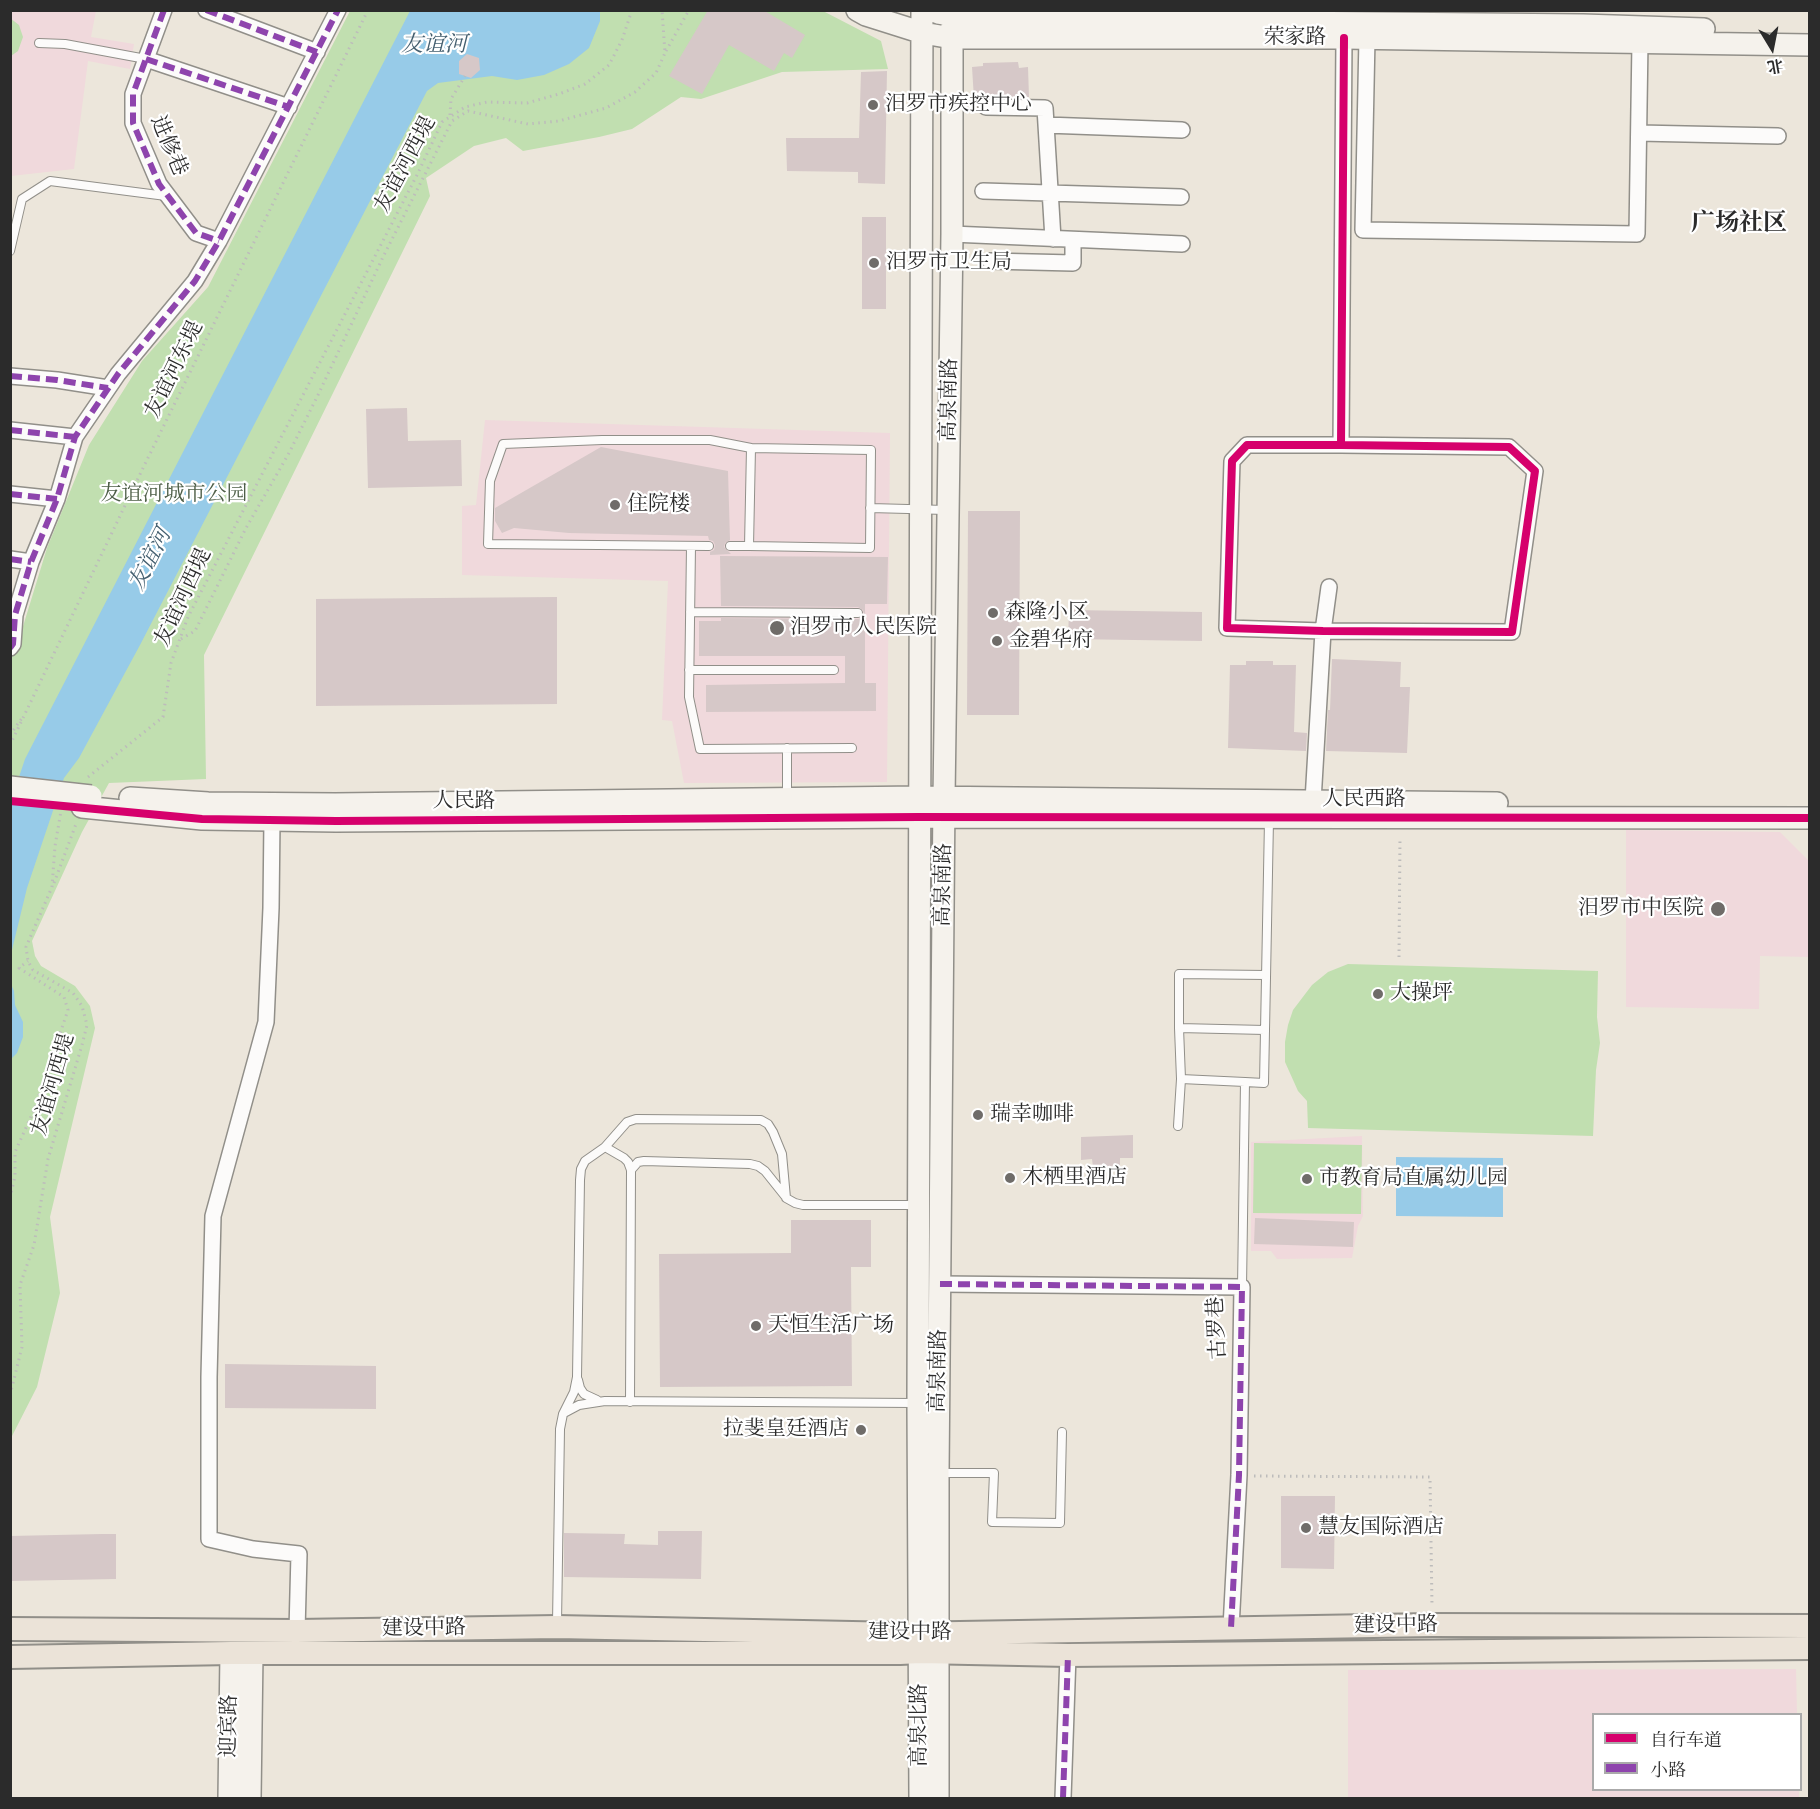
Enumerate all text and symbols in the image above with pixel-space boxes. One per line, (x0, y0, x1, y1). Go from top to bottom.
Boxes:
north arrow (1742, 18, 1802, 78)
street label: 荣家路 (1264, 25, 1326, 51)
water label: 友谊河 (401, 33, 467, 59)
text: 北 (1766, 54, 1785, 77)
place label: 汨罗市疾控中心 (885, 92, 1032, 118)
marker: 汨罗市疾控中心 (866, 98, 880, 112)
street label: 进修巷 (144, 112, 192, 180)
street label: 友谊河西堤 (370, 113, 442, 217)
district label: 广场社区 (1691, 210, 1787, 238)
place label: 汨罗市卫生局 (886, 250, 1012, 276)
marker: 汨罗市卫生局 (867, 256, 881, 270)
street label: 友谊河东堤 (141, 317, 209, 423)
street label: 高泉南路 (937, 358, 963, 442)
park label: 友谊河城市公园 (101, 482, 247, 508)
place label: 住院楼 (627, 492, 690, 518)
marker: 住院楼 (608, 498, 622, 512)
water label: 友谊河 (124, 525, 178, 595)
street label: 友谊河西堤 (150, 545, 218, 651)
place label: 森隆小区 (1005, 600, 1089, 626)
marker: 森隆小区 (986, 606, 1000, 620)
place label: 汨罗市人民医院 (790, 615, 937, 641)
marker: 汨罗市人民医院 (768, 619, 786, 637)
place label: 金碧华府 (1009, 628, 1093, 654)
marker: 金碧华府 (990, 634, 1004, 648)
street label: 人民西路 (1322, 787, 1406, 813)
street label: 人民路 (433, 789, 495, 815)
street label: 高泉南路 (931, 843, 957, 927)
place label: 汨罗市中医院 (1578, 896, 1704, 922)
marker: 汨罗市中医院 (1709, 900, 1727, 918)
place label: 大操坪 (1390, 981, 1453, 1007)
marker: 大操坪 (1371, 987, 1385, 1001)
street label: 友谊河西堤 (27, 1031, 81, 1139)
place label: 瑞幸咖啡 (990, 1102, 1074, 1128)
marker: 瑞幸咖啡 (971, 1108, 985, 1122)
place label: 木栖里酒店 (1022, 1165, 1127, 1191)
place label: 市教育局直属幼儿园 (1319, 1166, 1508, 1192)
marker: 木栖里酒店 (1003, 1171, 1017, 1185)
marker: 市教育局直属幼儿园 (1300, 1172, 1314, 1186)
street label: 古罗巷 (1204, 1296, 1232, 1360)
place label: 天恒生活广场 (768, 1313, 894, 1339)
marker: 天恒生活广场 (749, 1319, 763, 1333)
street label: 高泉南路 (926, 1329, 952, 1413)
place label: 拉斐皇廷酒店 (723, 1417, 849, 1443)
marker: 拉斐皇廷酒店 (854, 1423, 868, 1437)
place label: 慧友国际酒店 (1318, 1515, 1444, 1541)
marker: 慧友国际酒店 (1299, 1521, 1313, 1535)
street label: 建设中路 (1354, 1613, 1438, 1639)
street label: 建设中路 (382, 1616, 466, 1642)
street label: 建设中路 (868, 1620, 952, 1646)
street label: 高泉北路 (907, 1683, 933, 1767)
street label: 迎宾路 (217, 1694, 243, 1758)
legend (1592, 1713, 1802, 1791)
text: 自行车道 (1650, 1729, 1722, 1752)
text: 小路 (1650, 1759, 1686, 1782)

